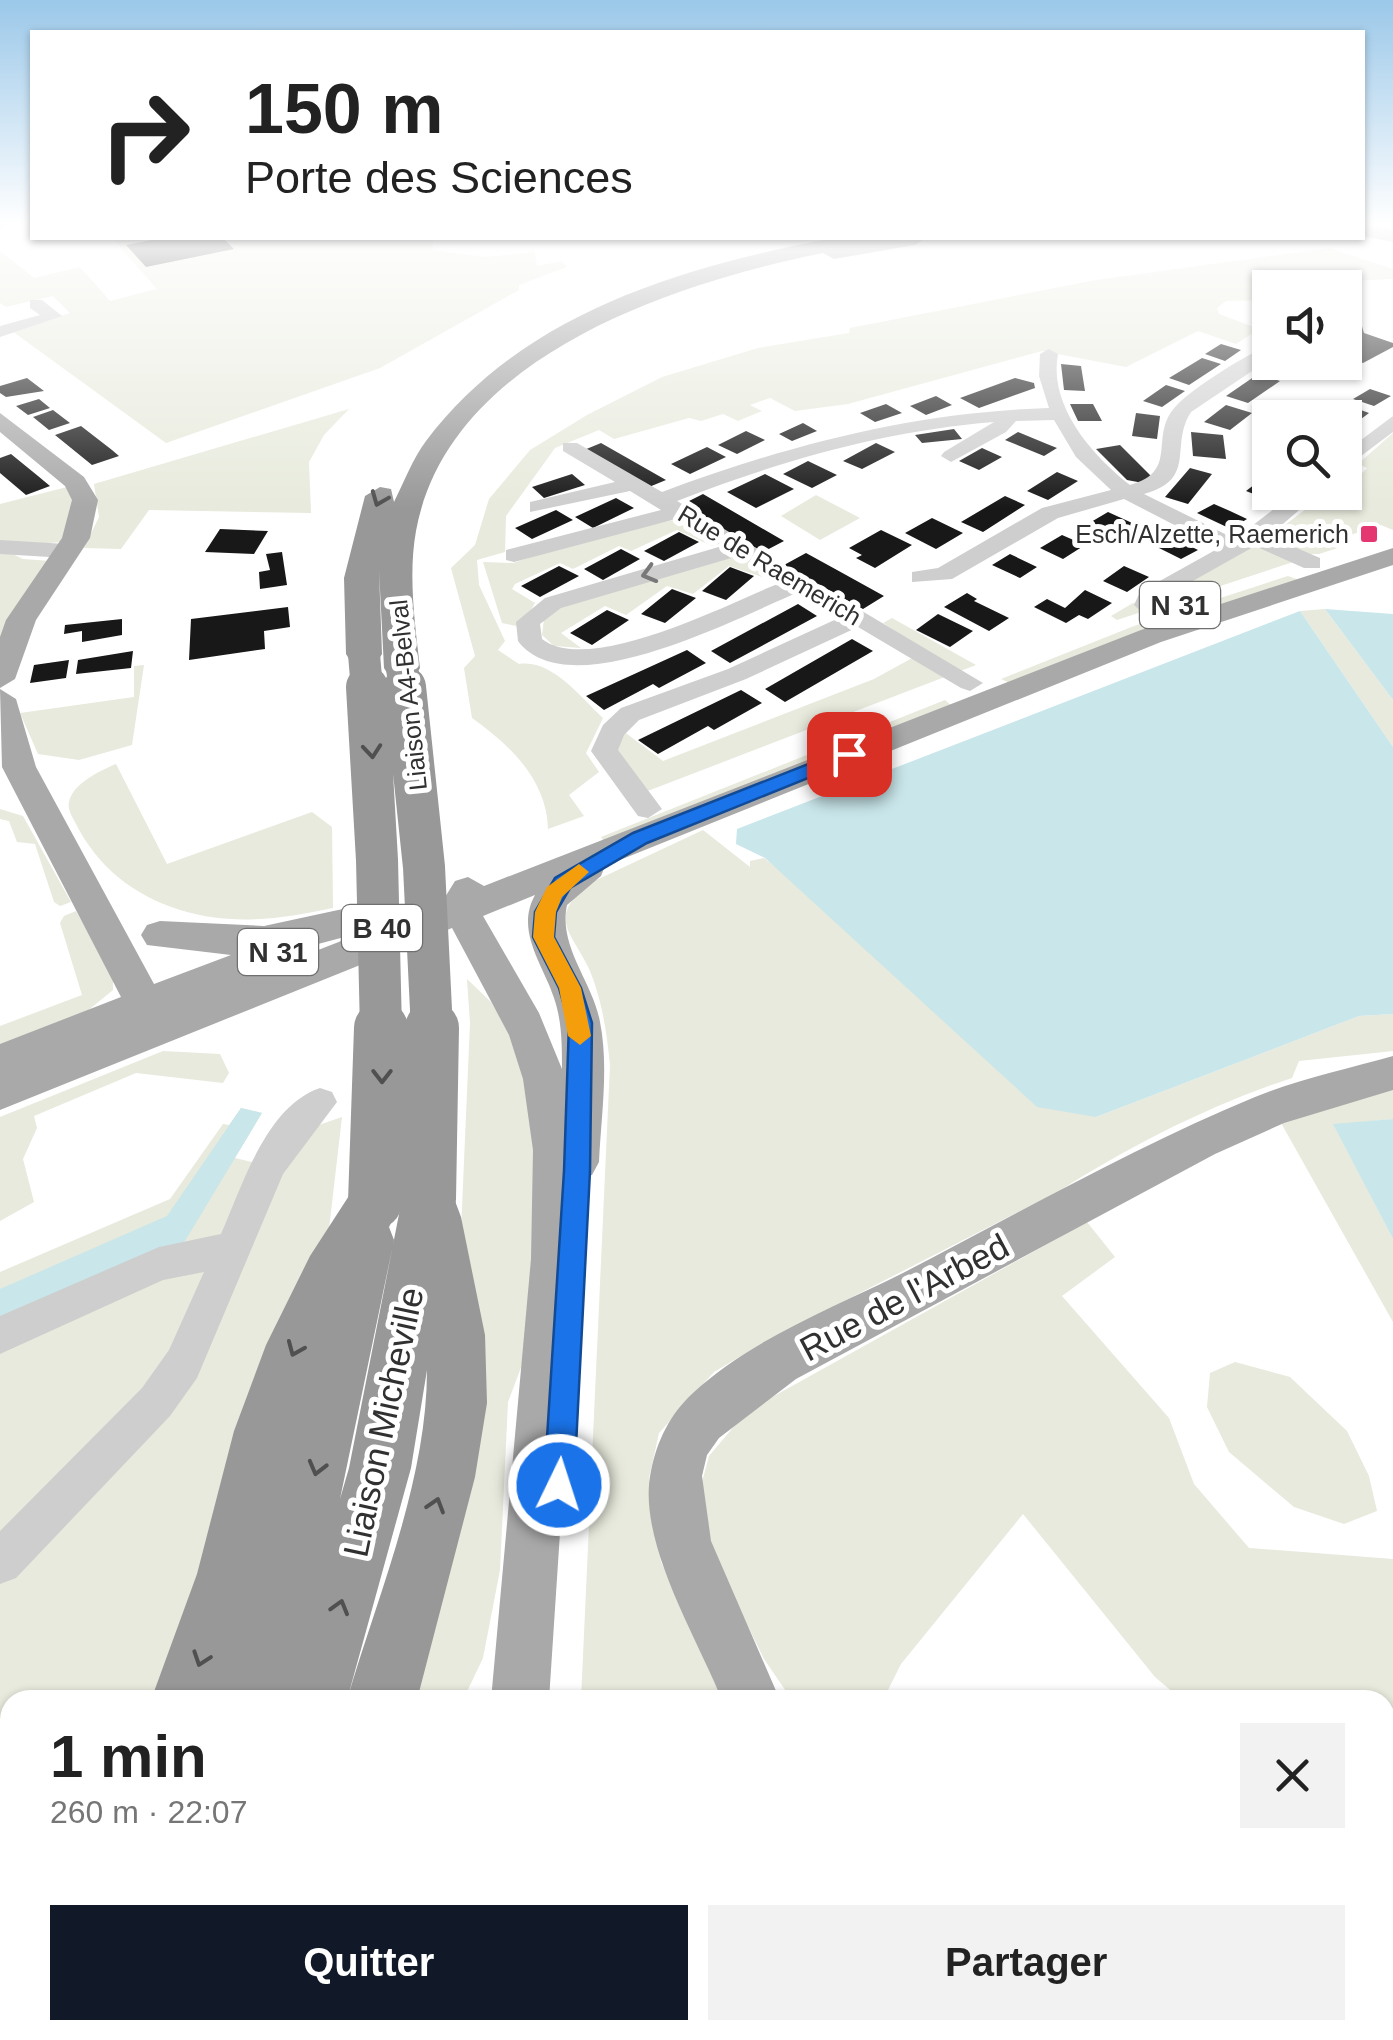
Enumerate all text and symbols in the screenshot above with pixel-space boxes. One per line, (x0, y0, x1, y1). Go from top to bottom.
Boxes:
icon: right (80, 70, 210, 200)
text: 150 m (245, 70, 443, 148)
text: Porte des Sciences (245, 152, 633, 203)
map controls (1252, 270, 1362, 510)
button: sound (1252, 270, 1362, 380)
button: search (1252, 400, 1362, 510)
one-way arrow (371, 489, 391, 507)
street label: Rue de Raemerich (673, 499, 867, 631)
place label: Esch/Alzette, Raemerich (1075, 520, 1349, 548)
marker: Esch/Alzette, Raemerich (1358, 523, 1380, 545)
one-way arrow (641, 562, 658, 583)
road number: N 31 (1140, 582, 1220, 628)
street label: Liaison A4-Belval (384, 598, 432, 792)
pin (807, 712, 892, 797)
icon: arrive (822, 727, 877, 782)
one-way arrow (360, 744, 382, 760)
road number: B 40 (342, 905, 422, 951)
road number: N 31 (238, 929, 318, 975)
one-way arrow (371, 1070, 393, 1085)
street label: Rue de l'Arbed (793, 1226, 1015, 1368)
street label: Liaison Micheville (335, 1284, 431, 1560)
one-way arrow (286, 1339, 306, 1357)
position arrow (507, 1433, 611, 1537)
one-way arrow (307, 1459, 328, 1476)
one-way arrow (424, 1497, 445, 1514)
one-way arrow (328, 1599, 349, 1616)
one-way arrow (192, 1650, 213, 1667)
text: 1 min (50, 1723, 207, 1790)
button: close (1240, 1723, 1345, 1828)
text: 260 m · 22:07 (50, 1794, 247, 1830)
button: Quitter (50, 1905, 688, 2020)
button: Partager (708, 1905, 1345, 2020)

